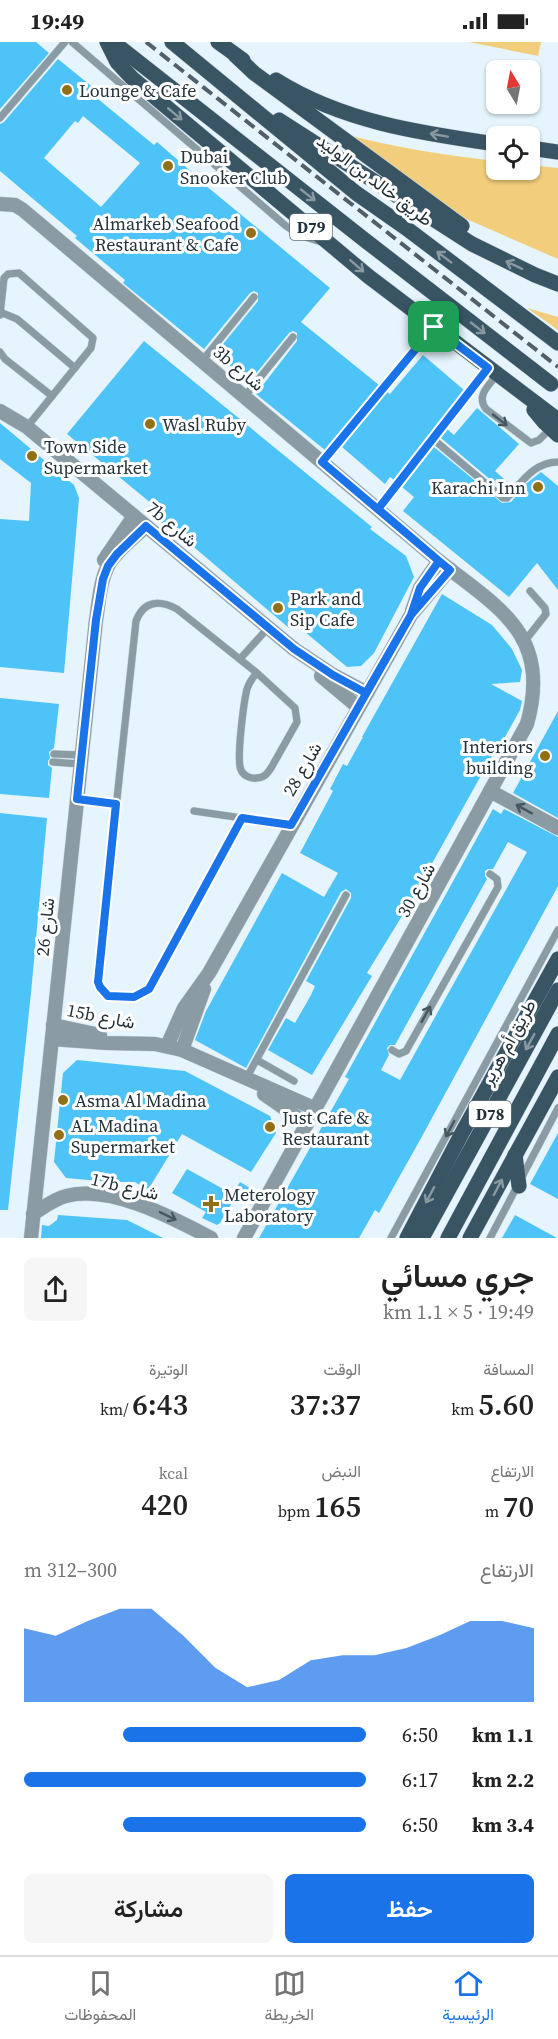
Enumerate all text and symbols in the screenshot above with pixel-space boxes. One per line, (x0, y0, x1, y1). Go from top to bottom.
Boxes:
text: 19:49 (30, 6, 84, 36)
north arrow (486, 60, 540, 114)
map controls (486, 60, 540, 180)
place label: Lounge & Cafe (79, 78, 196, 103)
marker: Lounge & Cafe (60, 83, 74, 97)
one-way arrow (167, 107, 183, 120)
button: locate (486, 126, 540, 180)
street label: طريق خالد بن الوليد (312, 128, 438, 232)
one-way arrow (429, 130, 449, 141)
place label: Dubai Snooker Club (180, 144, 288, 190)
marker: Dubai Snooker Club (161, 159, 175, 173)
one-way arrow (299, 189, 315, 202)
place label: Almarkeb Seafood Restaurant & Cafe (92, 211, 239, 257)
road number: D79 (290, 214, 332, 240)
marker: Almarkeb Seafood Restaurant & Cafe (244, 226, 258, 240)
one-way arrow (437, 251, 453, 263)
one-way arrow (349, 259, 364, 273)
one-way arrow (506, 259, 524, 271)
pin (408, 301, 459, 352)
icon: arrive (417, 310, 450, 343)
one-way arrow (470, 321, 486, 334)
street label: 3b شارع (208, 339, 270, 397)
place label: Wasl Ruby (162, 412, 247, 437)
one-way arrow (492, 414, 508, 427)
marker: Wasl Ruby (143, 417, 157, 431)
place label: Town Side Supermarket (44, 434, 148, 480)
marker: Town Side Supermarket (25, 449, 39, 463)
place label: Karachi Inn (431, 475, 526, 500)
marker: Karachi Inn (531, 480, 545, 494)
street label: 7b شارع (141, 495, 203, 553)
place label: Park and Sip Cafe (290, 586, 361, 632)
marker: Park and Sip Cafe (271, 601, 285, 615)
place label: Interiors building (462, 734, 533, 780)
street label: شارع 28 (277, 737, 327, 801)
marker: Interiors building (538, 749, 552, 763)
one-way arrow (516, 803, 533, 815)
street label: شارع 30 (391, 858, 441, 922)
street label: شارع 26 (30, 897, 60, 957)
street label: طريق أم هرير (474, 995, 542, 1090)
street label: 15b شارع (65, 997, 137, 1035)
one-way arrow (421, 1006, 433, 1023)
one-way arrow (524, 1032, 535, 1050)
place label: Asma Al Madina (75, 1088, 207, 1113)
marker: Asma Al Madina (56, 1093, 70, 1107)
road number: D78 (469, 1101, 511, 1127)
place label: Just Cafe & Restaurant (281, 1105, 370, 1151)
place label: AL Madina Supermarket (71, 1113, 175, 1159)
marker: Just Cafe & Restaurant (263, 1120, 277, 1134)
one-way arrow (444, 1120, 455, 1138)
marker: AL Madina Supermarket (52, 1128, 66, 1142)
street label: 17b شارع (89, 1166, 161, 1206)
one-way arrow (493, 1178, 504, 1196)
place label: Meterology Laboratory (224, 1182, 316, 1228)
one-way arrow (424, 1185, 435, 1203)
marker: Meterology Laboratory (202, 1195, 220, 1213)
one-way arrow (158, 1211, 176, 1222)
text: جري مسائي (381, 1253, 534, 1298)
button: share (24, 1258, 87, 1321)
text: 19:49 · 5 × 1.1 km (383, 1298, 534, 1326)
text: الوتيرة (149, 1358, 188, 1380)
text: الوقت (323, 1358, 361, 1380)
text: المسافة (483, 1358, 534, 1380)
text: 6:43 (132, 1384, 188, 1425)
text: 37:37 (290, 1384, 361, 1425)
text: 5.60 (478, 1384, 534, 1425)
text: /km (100, 1398, 132, 1420)
text: km (451, 1398, 478, 1420)
text: النبض (321, 1460, 361, 1482)
text: الارتفاع (491, 1460, 534, 1482)
text: kcal (159, 1462, 188, 1484)
text: 420 (141, 1484, 188, 1525)
text: 165 (314, 1486, 361, 1527)
text: 70 (503, 1486, 534, 1527)
text: bpm (278, 1500, 314, 1522)
text: m (485, 1500, 503, 1522)
text: 300–312 m (24, 1556, 117, 1584)
text: الارتفاع (480, 1556, 534, 1584)
text: 6:50 (402, 1721, 438, 1749)
text: 1.1 km (472, 1721, 534, 1749)
text: 6:17 (402, 1766, 438, 1794)
text: 2.2 km (472, 1766, 534, 1794)
text: 6:50 (402, 1811, 438, 1839)
text: 3.4 km (472, 1811, 534, 1839)
button: مشاركة (24, 1874, 273, 1943)
button: حفظ (285, 1874, 534, 1943)
tab: المحفوظات (64, 1967, 136, 2029)
tab: الخريطة (264, 1967, 314, 2029)
tab: الرئيسية (442, 1967, 494, 2029)

